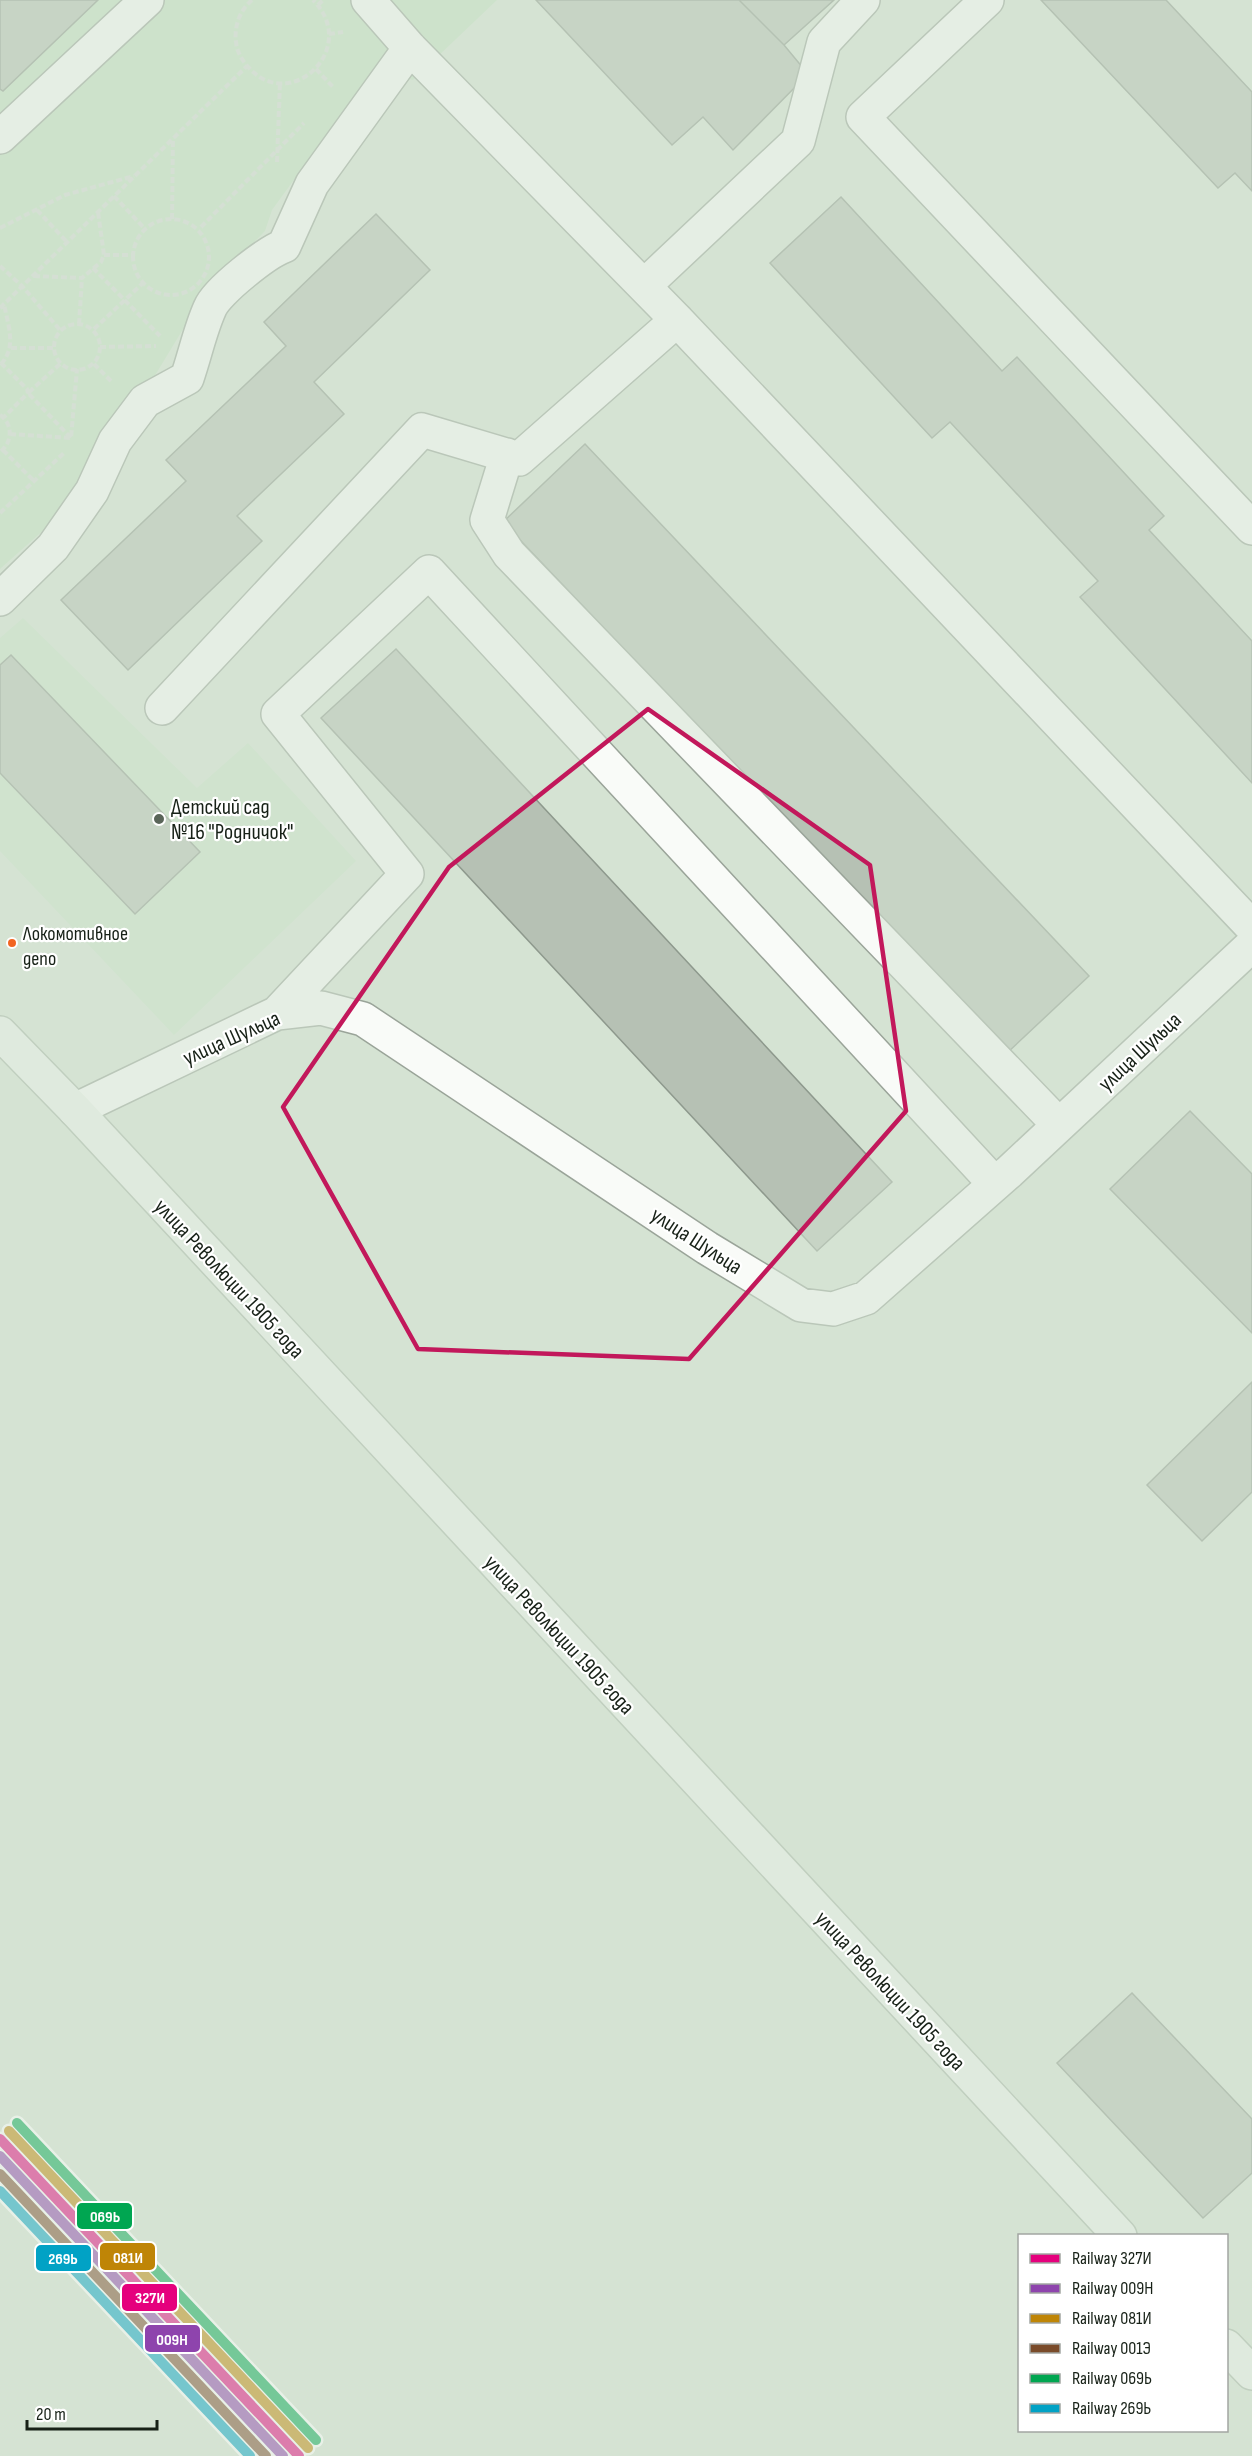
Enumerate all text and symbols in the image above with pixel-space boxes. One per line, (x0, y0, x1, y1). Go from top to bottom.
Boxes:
place label: Детский сад №16 "Родничок" (171, 794, 293, 846)
marker: Детский сад №16 "Родничок" (152, 812, 166, 826)
place label: Локомотивное депо (22, 922, 128, 971)
marker: Локомотивное депо (6, 937, 18, 949)
street label: улица Шульца (179, 1005, 284, 1072)
street label: улица Шульца (1093, 1007, 1187, 1097)
street label: улица Революции 1905 года (148, 1194, 310, 1365)
street label: улица Шульца (645, 1202, 747, 1281)
street label: улица Революции 1905 года (478, 1550, 640, 1721)
street label: улица Революции 1905 года (809, 1906, 971, 2077)
line badge: 069Ь (76, 2202, 133, 2230)
text: 069Ь (90, 2208, 120, 2227)
legend (1018, 2234, 1228, 2432)
line badge: 081И (99, 2242, 156, 2271)
line badge: 269Ь (35, 2244, 92, 2272)
text: Railway 327И (1072, 2248, 1152, 2269)
text: 081И (113, 2249, 143, 2268)
text: 269Ь (48, 2250, 78, 2269)
text: Railway 009Н (1072, 2278, 1153, 2299)
line badge: 327И (121, 2283, 178, 2312)
text: 327И (135, 2289, 165, 2308)
text: Railway 081И (1072, 2308, 1152, 2329)
line badge: 009Н (144, 2324, 201, 2353)
text: 009Н (156, 2331, 188, 2350)
text: Railway 001Э (1072, 2338, 1151, 2359)
text: Railway 069Ь (1072, 2368, 1152, 2389)
scale bar (27, 2393, 158, 2431)
text: Railway 269Ь (1072, 2398, 1151, 2419)
text: 20 m (36, 2404, 66, 2425)

